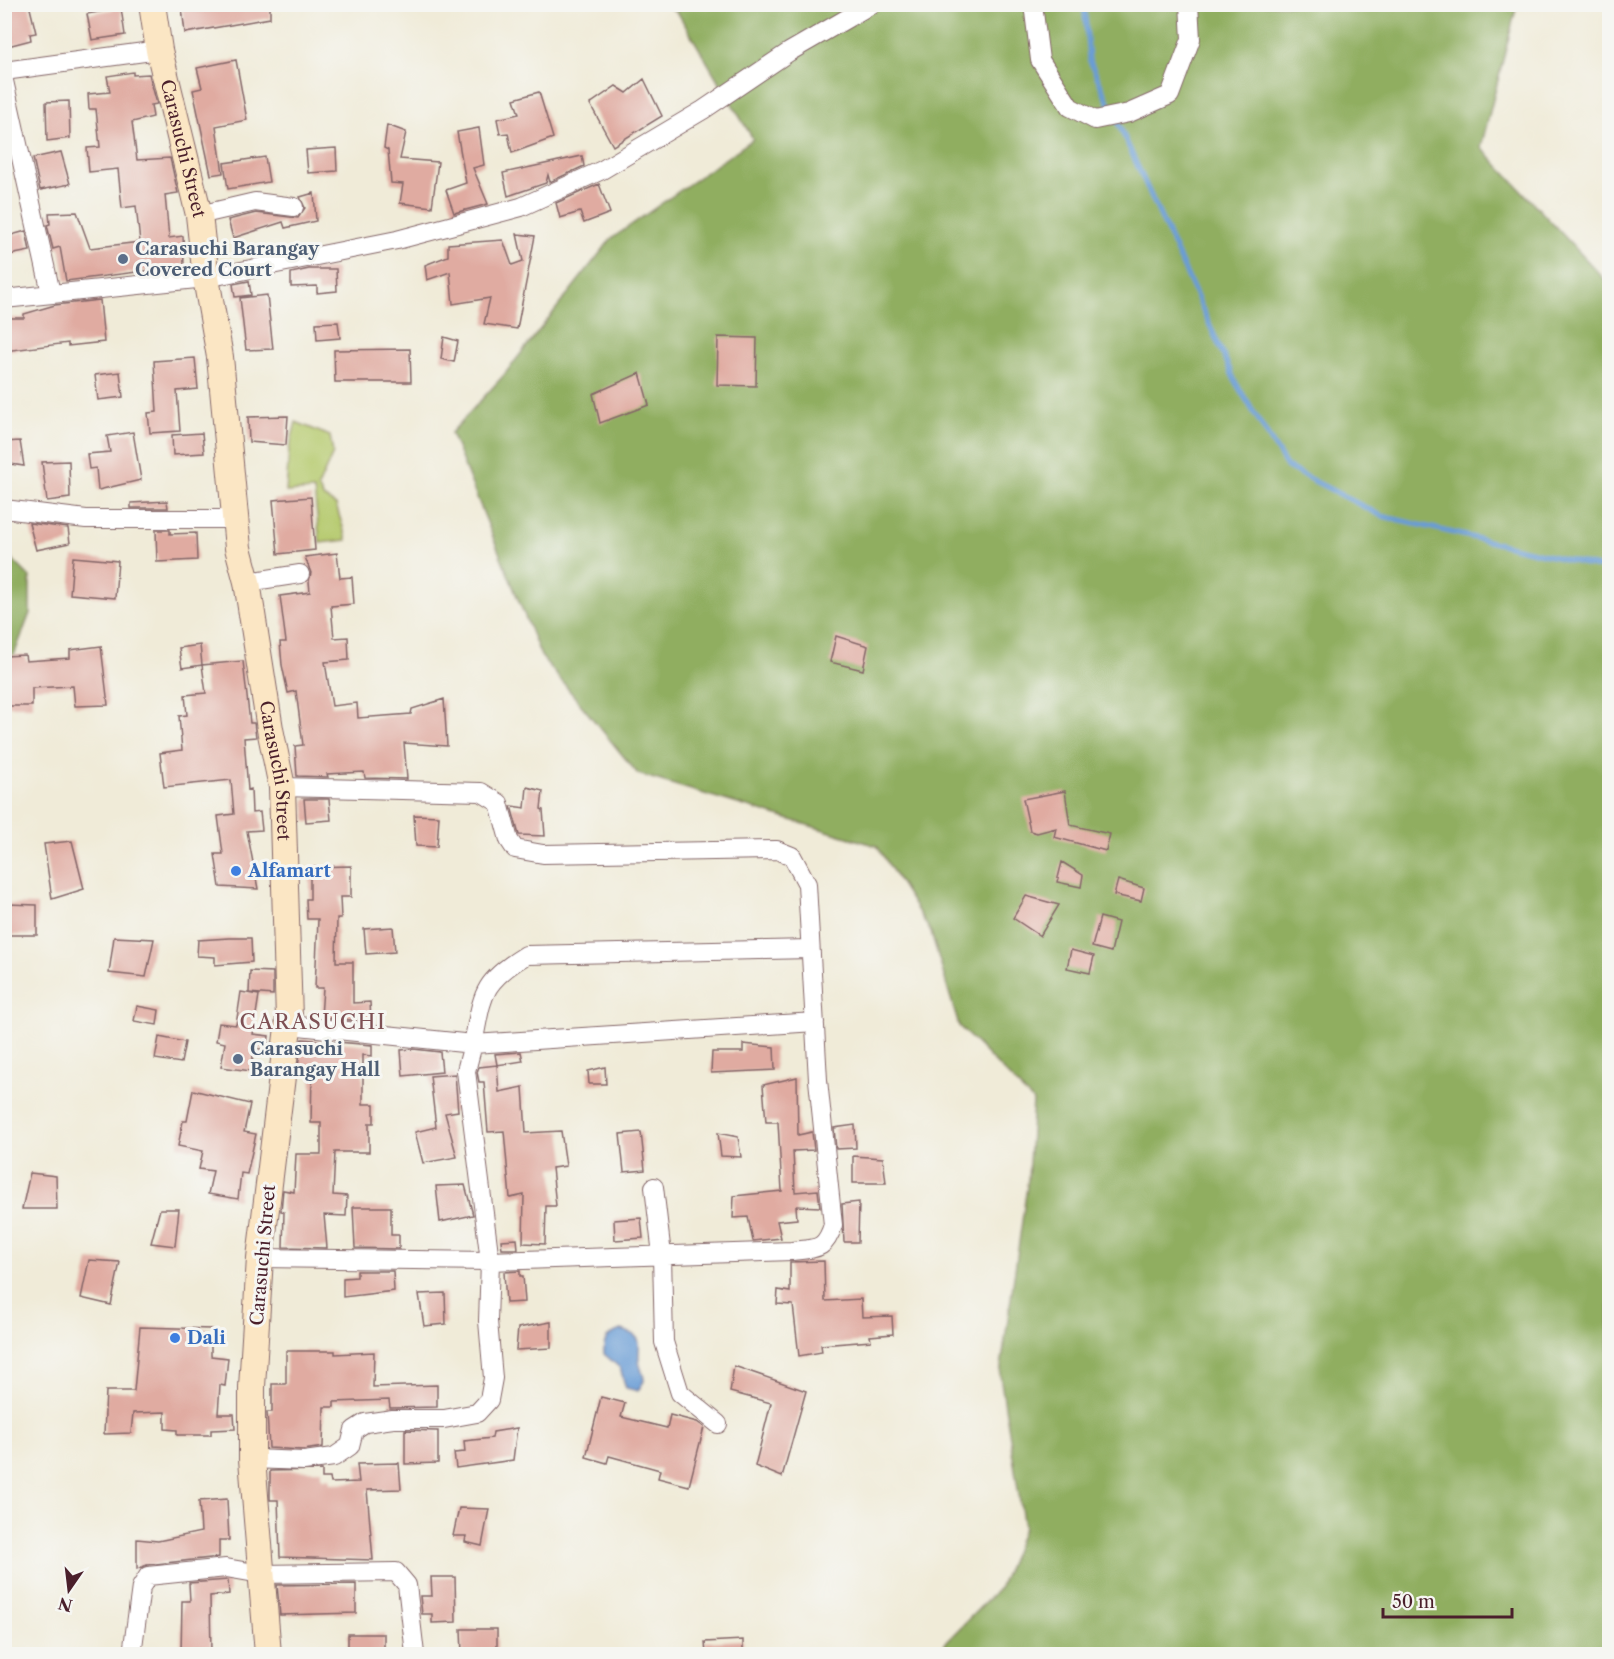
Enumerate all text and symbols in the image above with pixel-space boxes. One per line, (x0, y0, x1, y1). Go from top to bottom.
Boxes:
street label: Carasuchi Street (156, 77, 210, 221)
place label: Carasuchi Barangay Covered Court (135, 238, 320, 281)
marker: Carasuchi Barangay Covered Court (116, 252, 130, 266)
street label: Carasuchi Street (255, 699, 295, 842)
place label: Alfamart (247, 860, 331, 882)
marker: Alfamart (229, 864, 243, 878)
district label: CARASUCHI (240, 1009, 386, 1034)
place label: Carasuchi Barangay Hall (250, 1038, 380, 1081)
marker: Carasuchi Barangay Hall (231, 1052, 245, 1066)
street label: Carasuchi Street (246, 1183, 280, 1326)
place label: Dali (187, 1327, 226, 1349)
marker: Dali (168, 1331, 182, 1345)
north arrow (39, 1560, 99, 1620)
scale bar (1383, 1581, 1512, 1619)
text: 50 m (1392, 1591, 1435, 1613)
text: N (56, 1593, 75, 1616)

